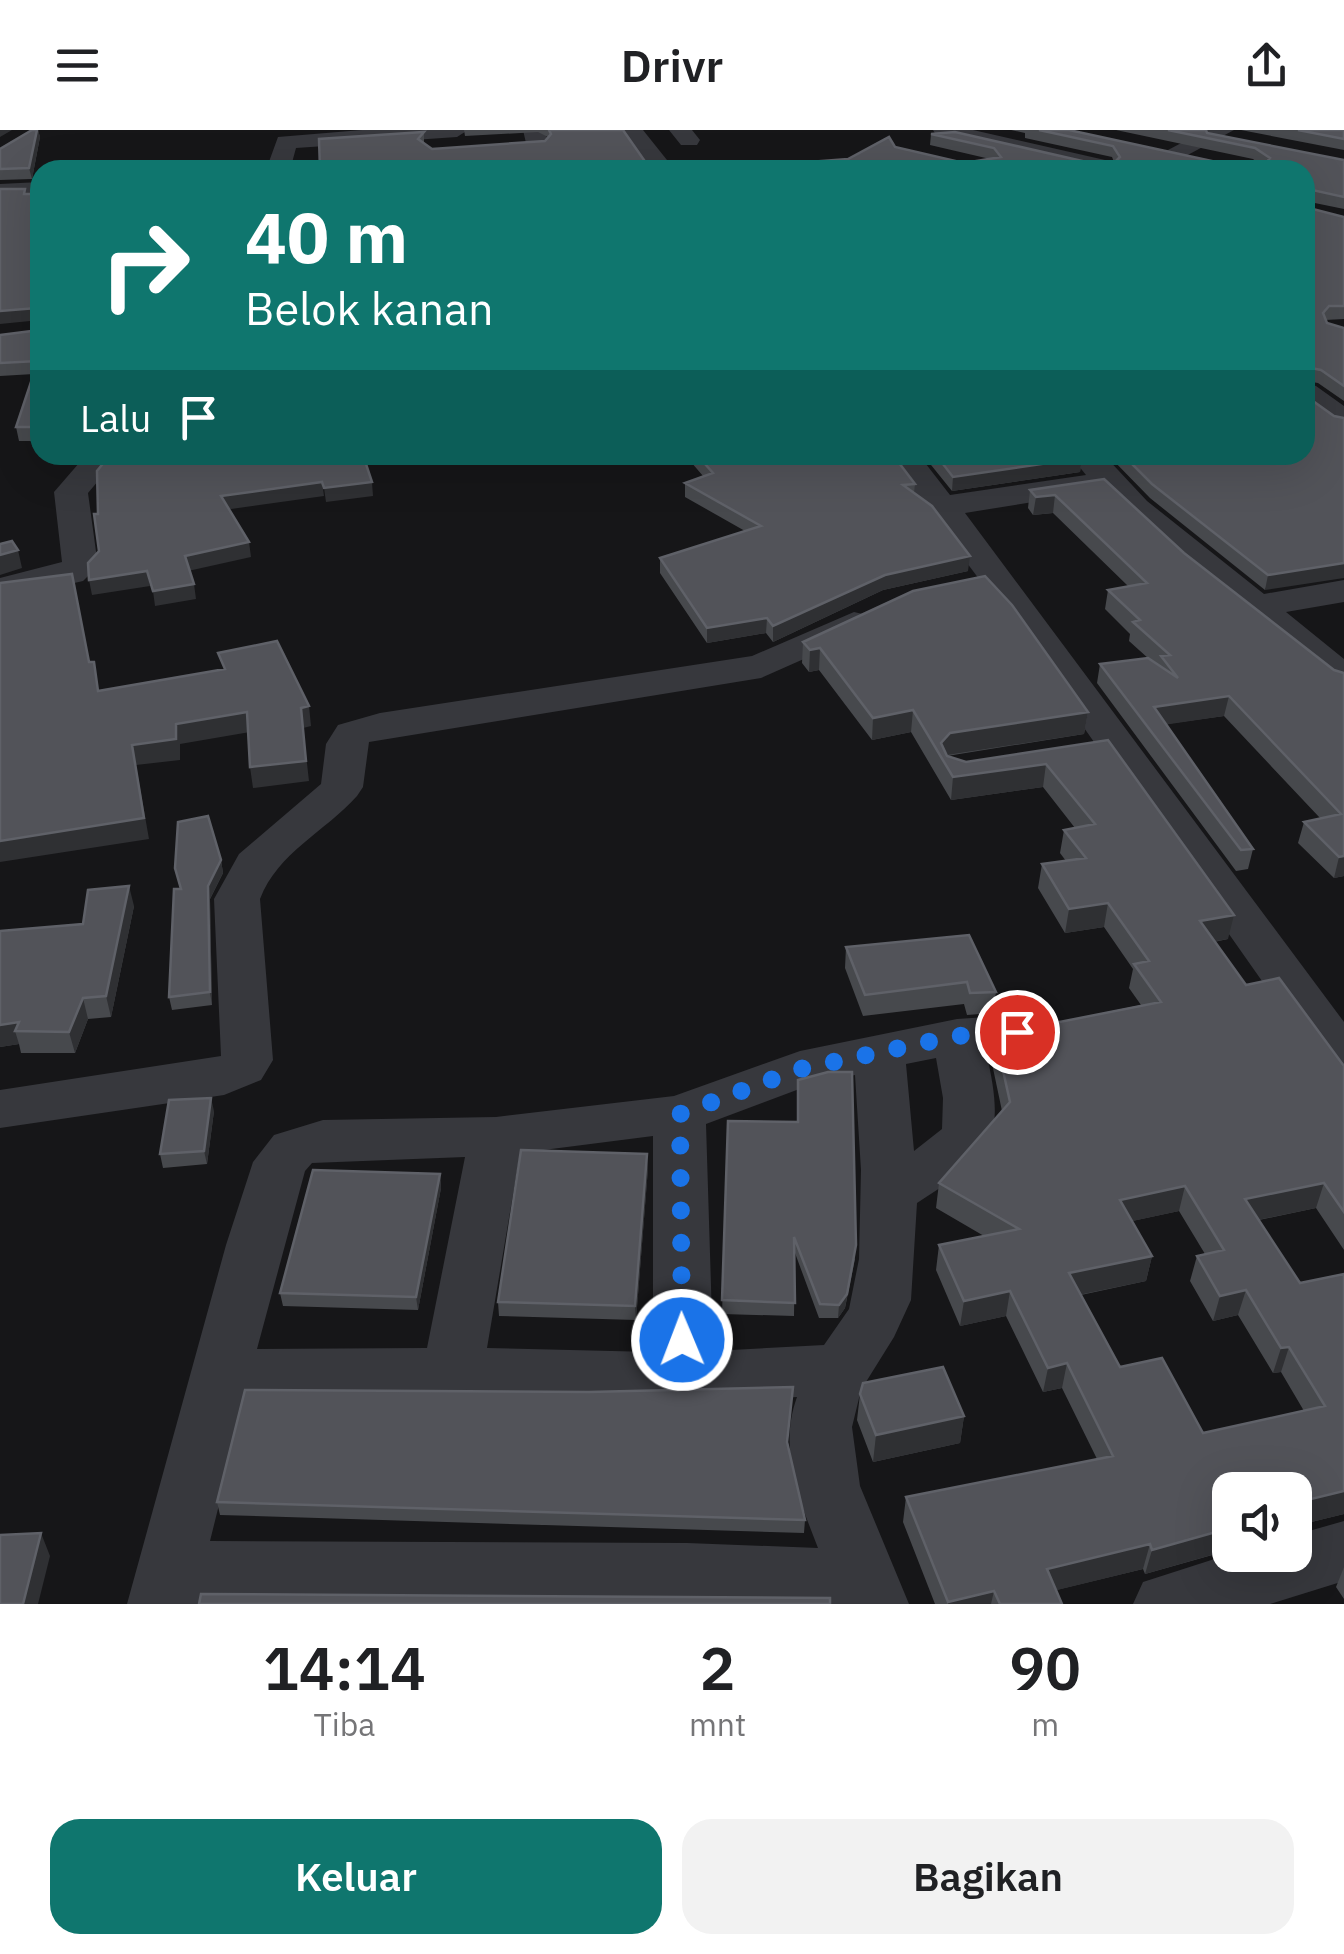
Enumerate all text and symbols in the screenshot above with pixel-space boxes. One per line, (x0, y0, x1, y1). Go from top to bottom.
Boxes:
text: Drivr (621, 36, 723, 94)
icon: menu (50, 38, 105, 93)
icon: share (1239, 38, 1294, 93)
text: 40 m (245, 191, 408, 282)
icon: right (80, 200, 210, 330)
text: Belok kanan (245, 279, 494, 337)
icon: arrive (171, 390, 226, 445)
text: Lalu (80, 393, 151, 442)
pin (975, 990, 1060, 1075)
icon: arrive (990, 1005, 1045, 1060)
position arrow (630, 1288, 734, 1392)
map controls (1212, 1472, 1312, 1572)
button: sound (1212, 1472, 1312, 1572)
text: 14:14 (263, 1628, 426, 1707)
text: 2 (700, 1628, 736, 1707)
text: 90 (1009, 1628, 1081, 1707)
text: Tiba (313, 1703, 375, 1745)
text: mnt (689, 1703, 746, 1745)
text: m (1031, 1703, 1059, 1745)
button: Keluar (50, 1819, 662, 1934)
button: Bagikan (682, 1819, 1294, 1934)

